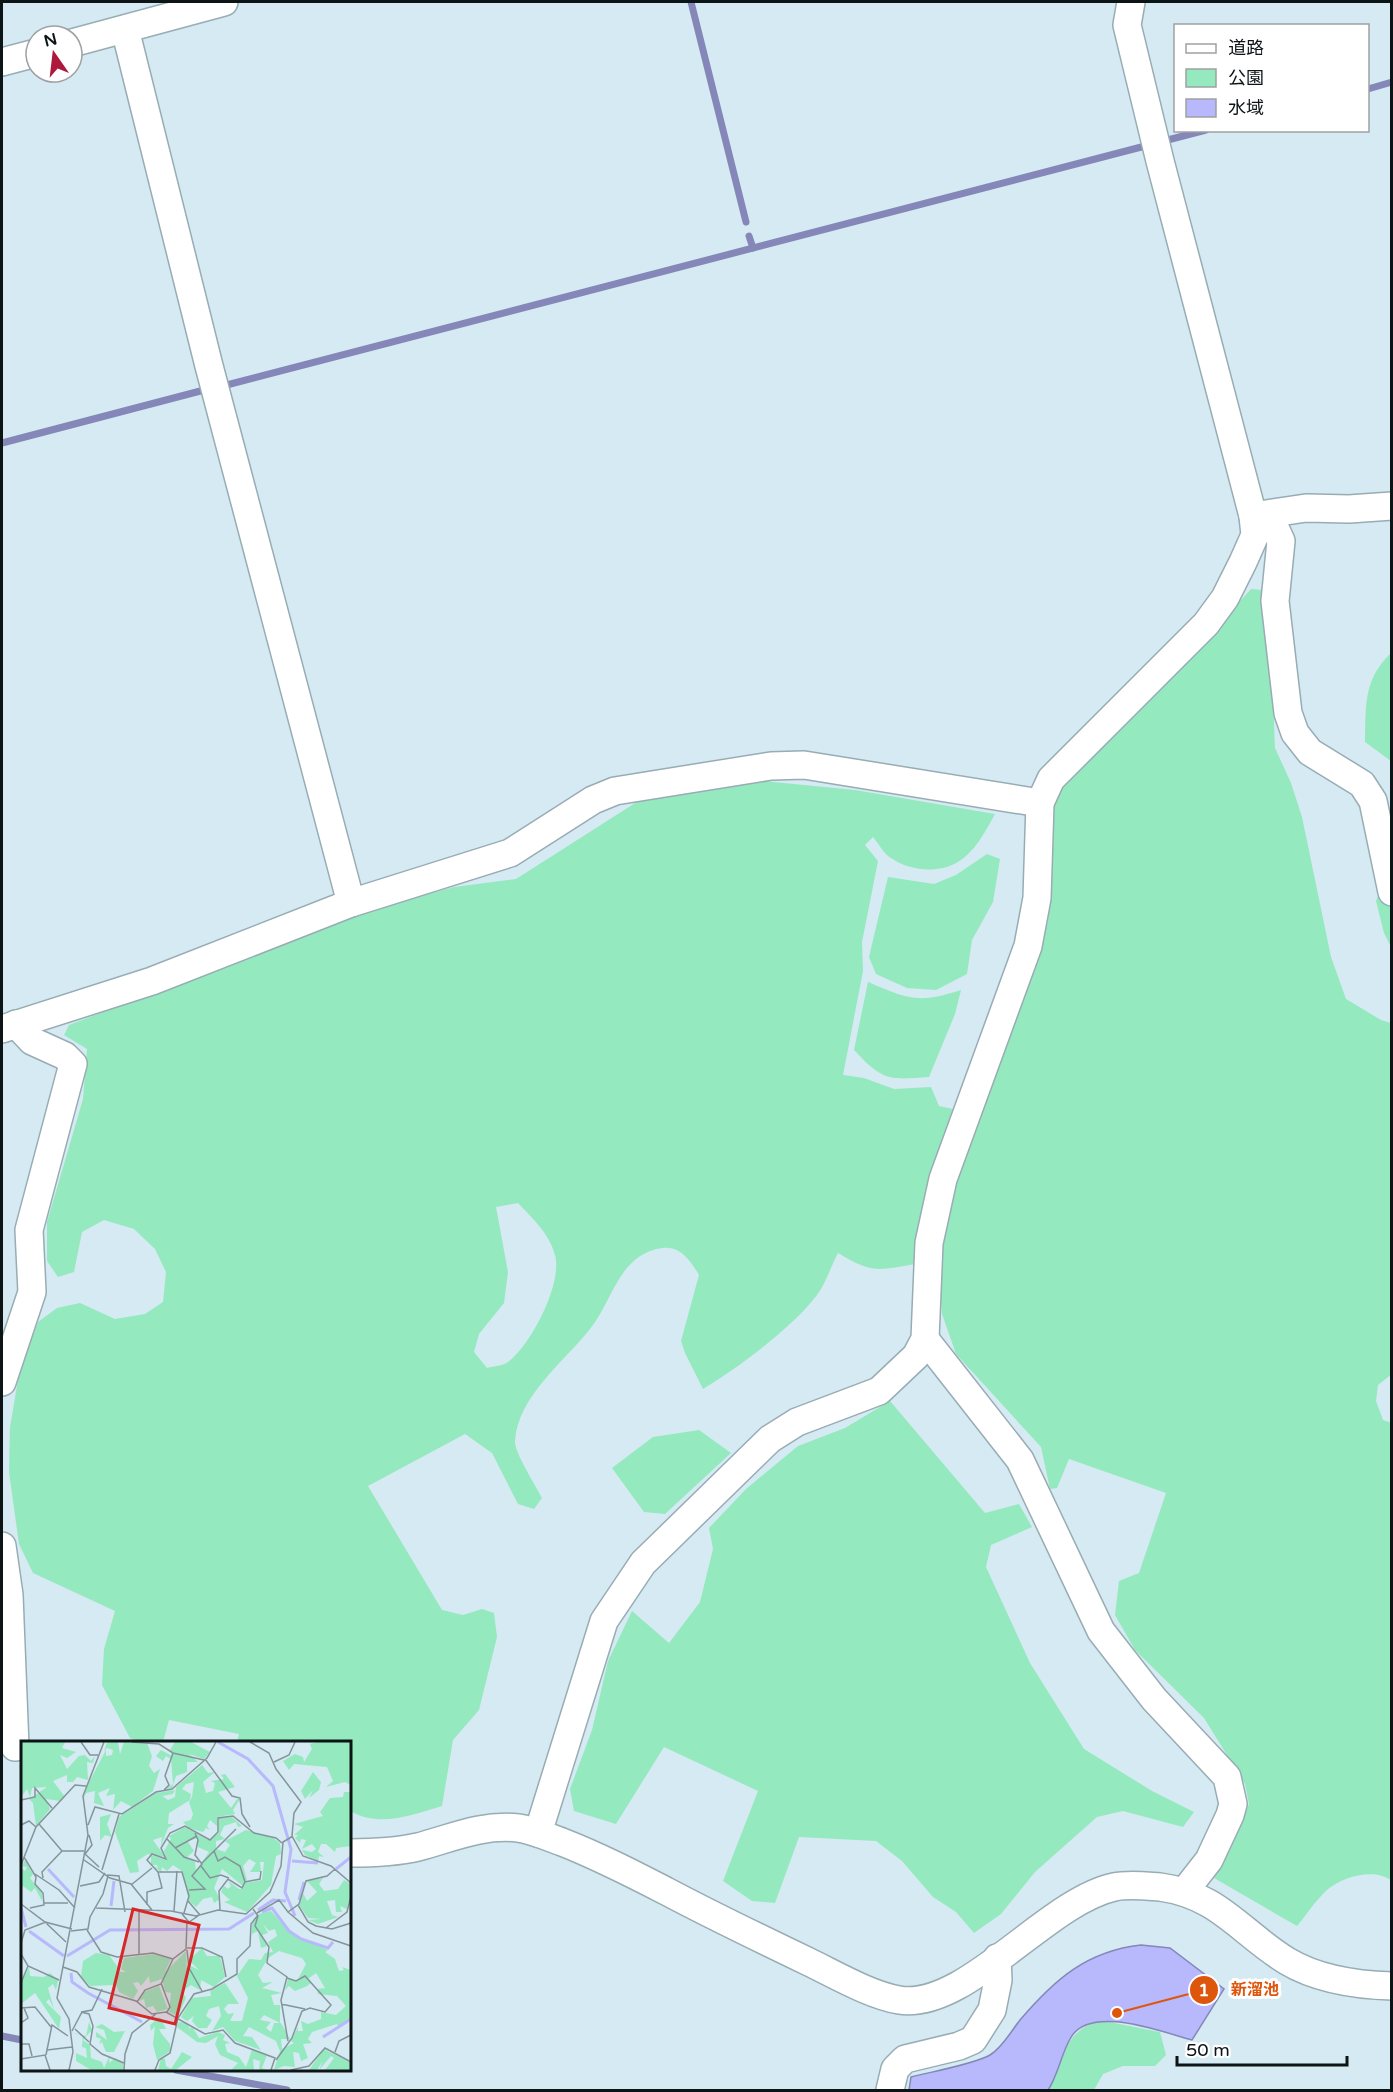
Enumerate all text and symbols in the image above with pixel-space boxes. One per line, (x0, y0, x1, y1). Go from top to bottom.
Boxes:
north arrow (24, 24, 84, 84)
legend (1174, 24, 1369, 132)
text: N (42, 29, 59, 52)
text: 道路 (1228, 37, 1264, 59)
text: 公園 (1228, 67, 1264, 89)
text: 水域 (1228, 97, 1264, 119)
inset map (21, 1741, 351, 2071)
callout: 新溜池 (1189, 1973, 1291, 2007)
text: 1 (1198, 1979, 1210, 2001)
text: 新溜池 (1231, 1980, 1279, 2000)
scale bar (1177, 2029, 1346, 2067)
text: 50 m (1186, 2039, 1230, 2061)

